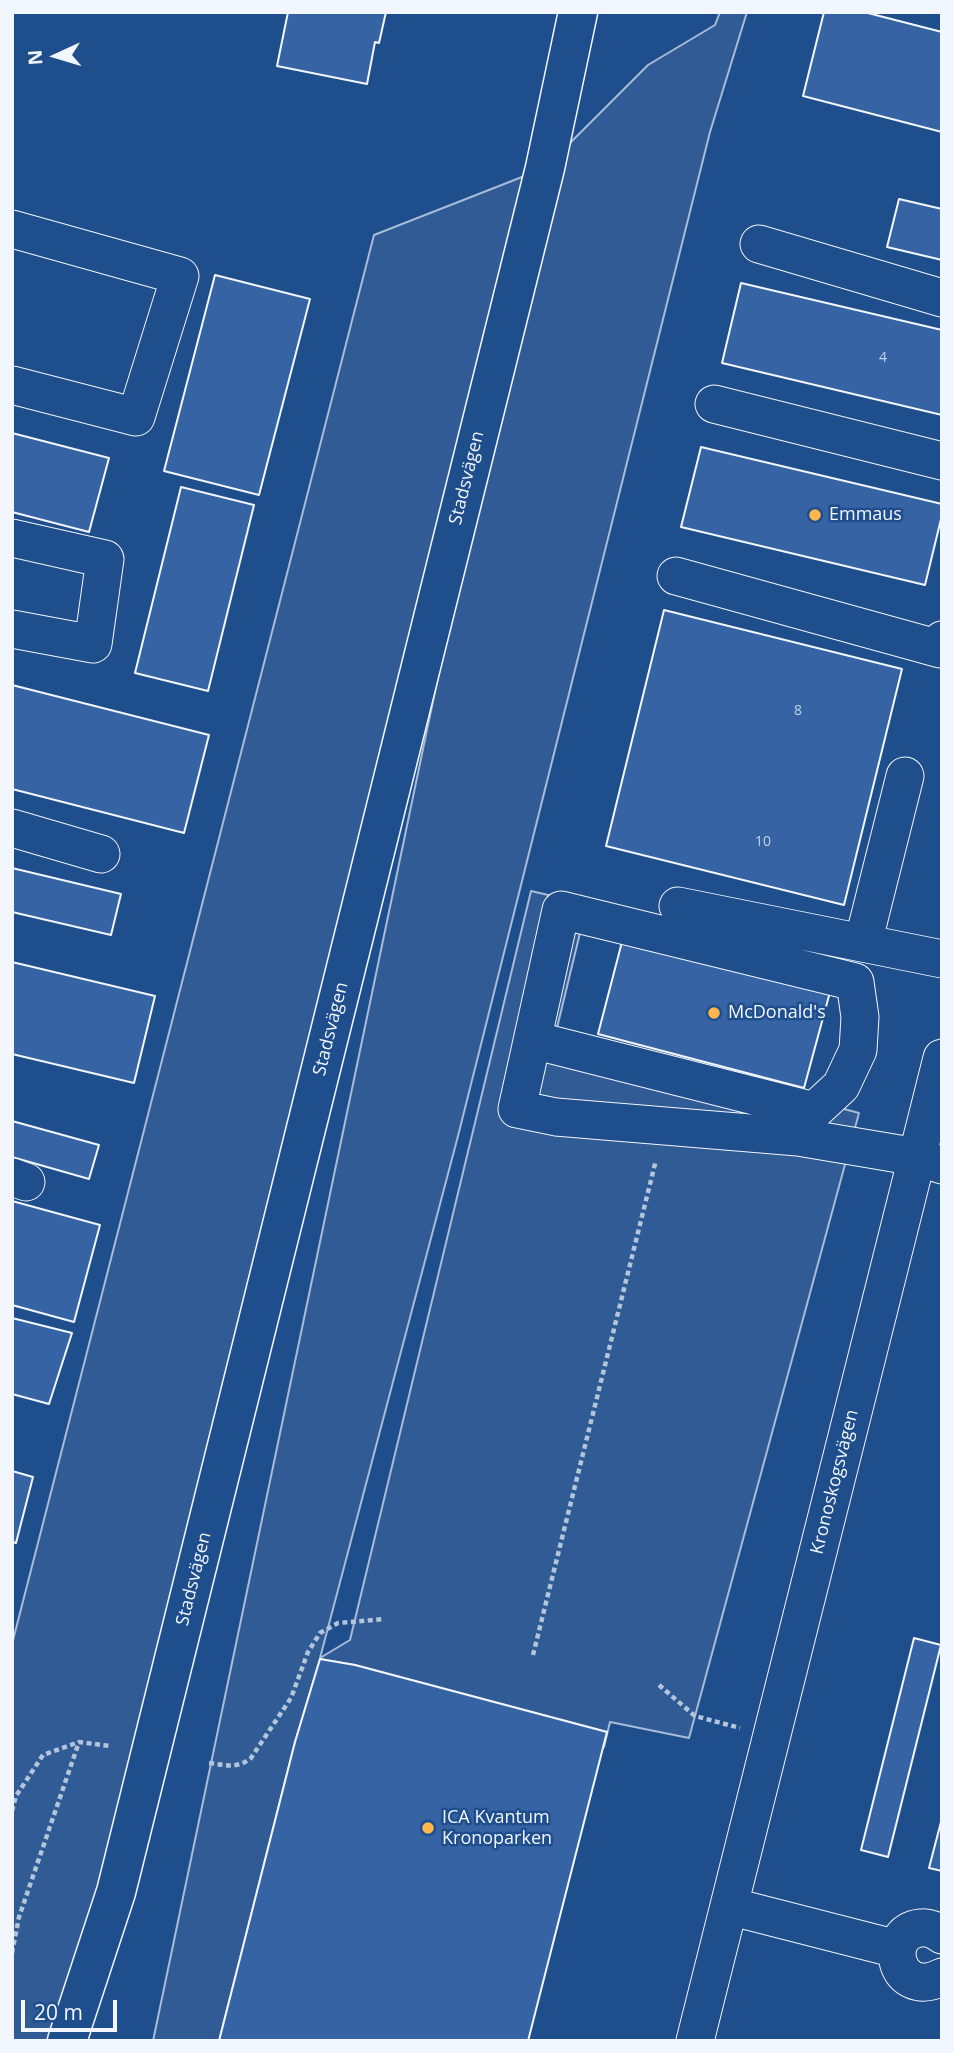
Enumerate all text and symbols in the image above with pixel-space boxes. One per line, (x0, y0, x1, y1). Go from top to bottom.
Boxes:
north arrow (21, 21, 91, 91)
text: N (22, 49, 49, 66)
house number: 4 (879, 350, 887, 366)
street label: Stadsvägen (445, 429, 489, 527)
place label: Emmaus (829, 504, 902, 526)
marker: Emmaus (807, 507, 823, 523)
house number: 8 (794, 703, 802, 719)
house number: 10 (755, 834, 771, 850)
street label: Stadsvägen (309, 980, 353, 1078)
place label: McDonald's (728, 1002, 826, 1024)
marker: McDonald's (706, 1005, 722, 1021)
street label: Kronoskogsvägen (807, 1407, 863, 1557)
street label: Stadsvägen (172, 1530, 216, 1628)
place label: ICA Kvantum Kronoparken (442, 1807, 552, 1850)
marker: ICA Kvantum Kronoparken (420, 1820, 436, 1836)
scale bar (24, 1986, 121, 2030)
text: 20 m (34, 1998, 83, 2026)

